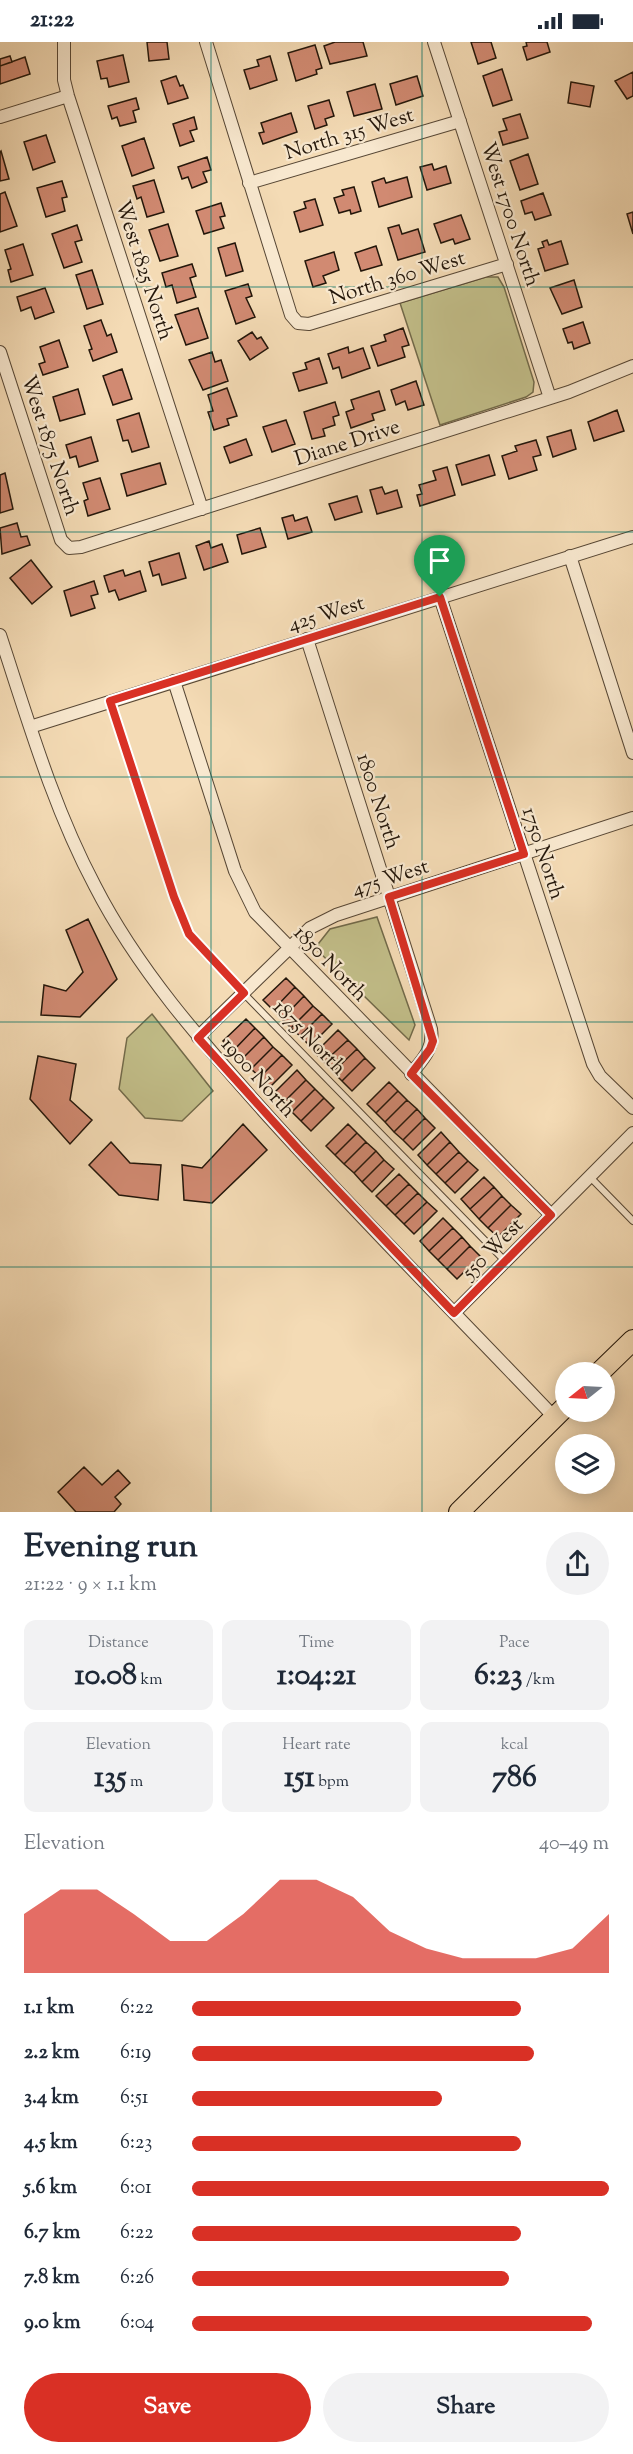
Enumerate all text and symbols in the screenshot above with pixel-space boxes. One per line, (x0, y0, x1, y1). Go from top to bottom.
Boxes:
text: 21:22 (30, 5, 74, 37)
street label: North 315 West (281, 101, 418, 169)
street label: West 1700 North (472, 139, 547, 291)
street label: West 1825 North (106, 197, 180, 344)
street label: North 360 West (326, 244, 469, 314)
street label: West 1875 North (12, 371, 86, 520)
street label: Diane Drive (291, 413, 404, 475)
pin (414, 535, 465, 597)
icon: arrive (423, 544, 456, 577)
street label: 425 West (285, 589, 369, 641)
street label: 1800 North (347, 750, 407, 854)
street label: 1750 North (513, 803, 571, 904)
street label: 475 West (348, 852, 433, 905)
street label: 1850 North (286, 920, 374, 1009)
street label: 1875 North (265, 994, 352, 1083)
street label: 1900 North (213, 1031, 302, 1125)
street label: 550 West (455, 1212, 531, 1288)
north arrow (555, 1362, 615, 1422)
map controls (555, 1362, 615, 1494)
button: layers (555, 1434, 615, 1494)
text: Evening run (24, 1524, 198, 1572)
button: share (546, 1532, 609, 1595)
text: 21:22 · 9 × 1.1 km (24, 1571, 157, 1600)
text: Distance (88, 1632, 149, 1655)
text: Time (299, 1632, 334, 1655)
text: Pace (499, 1632, 530, 1655)
text: 10.08 (75, 1655, 137, 1698)
text: 1:04:21 (277, 1655, 356, 1698)
text: 6:23 (474, 1655, 523, 1698)
text: km (137, 1669, 162, 1692)
text: /km (523, 1669, 555, 1692)
text: Elevation (86, 1734, 151, 1757)
text: Heart rate (282, 1734, 351, 1757)
text: kcal (501, 1734, 528, 1757)
text: 135 (94, 1757, 126, 1800)
text: 151 (284, 1757, 315, 1800)
text: 786 (492, 1757, 537, 1800)
text: m (126, 1771, 143, 1794)
text: bpm (315, 1771, 349, 1794)
text: Elevation (24, 1830, 105, 1859)
text: 40–49 m (539, 1830, 609, 1859)
text: 1.1 km (24, 1994, 74, 2023)
text: 6:22 (120, 1994, 154, 2023)
text: 2.2 km (24, 2039, 79, 2068)
text: 6:19 (120, 2039, 151, 2068)
text: 3.4 km (24, 2084, 79, 2113)
text: 6:51 (120, 2084, 149, 2113)
text: 4.5 km (24, 2129, 78, 2158)
text: 6:23 (120, 2129, 152, 2158)
text: 5.6 km (24, 2174, 77, 2203)
text: 6:01 (120, 2174, 152, 2203)
text: 6.7 km (24, 2219, 80, 2248)
text: 6:22 (120, 2219, 154, 2248)
text: 7.8 km (24, 2264, 80, 2293)
text: 6:26 (120, 2264, 154, 2293)
text: 9.0 km (24, 2309, 81, 2338)
text: 6:04 (120, 2309, 154, 2338)
button: Save (24, 2373, 311, 2442)
button: Share (323, 2373, 609, 2442)

